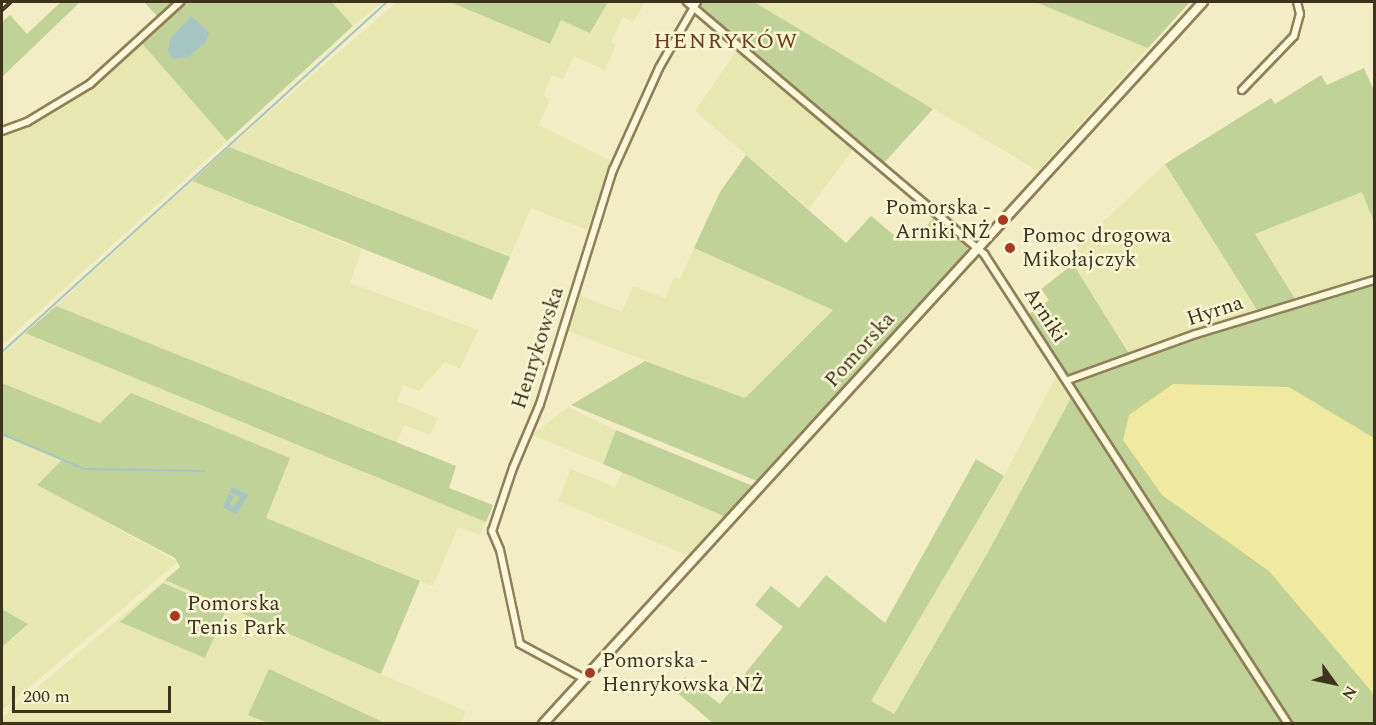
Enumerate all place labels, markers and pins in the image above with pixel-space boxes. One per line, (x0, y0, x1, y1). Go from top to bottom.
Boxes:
place label: Pomorska - Arniki NŻ (885, 195, 991, 245)
marker: Pomorska - Arniki NŻ (996, 213, 1010, 227)
place label: Pomoc drogowa Mikołajczyk (1022, 223, 1171, 273)
marker: Pomoc drogowa Mikołajczyk (1003, 241, 1017, 255)
place label: Pomorska Tenis Park (187, 591, 287, 641)
marker: Pomorska Tenis Park (168, 609, 182, 623)
place label: Pomorska - Henrykowska NŻ (602, 648, 764, 698)
marker: Pomorska - Henrykowska NŻ (583, 666, 597, 680)

